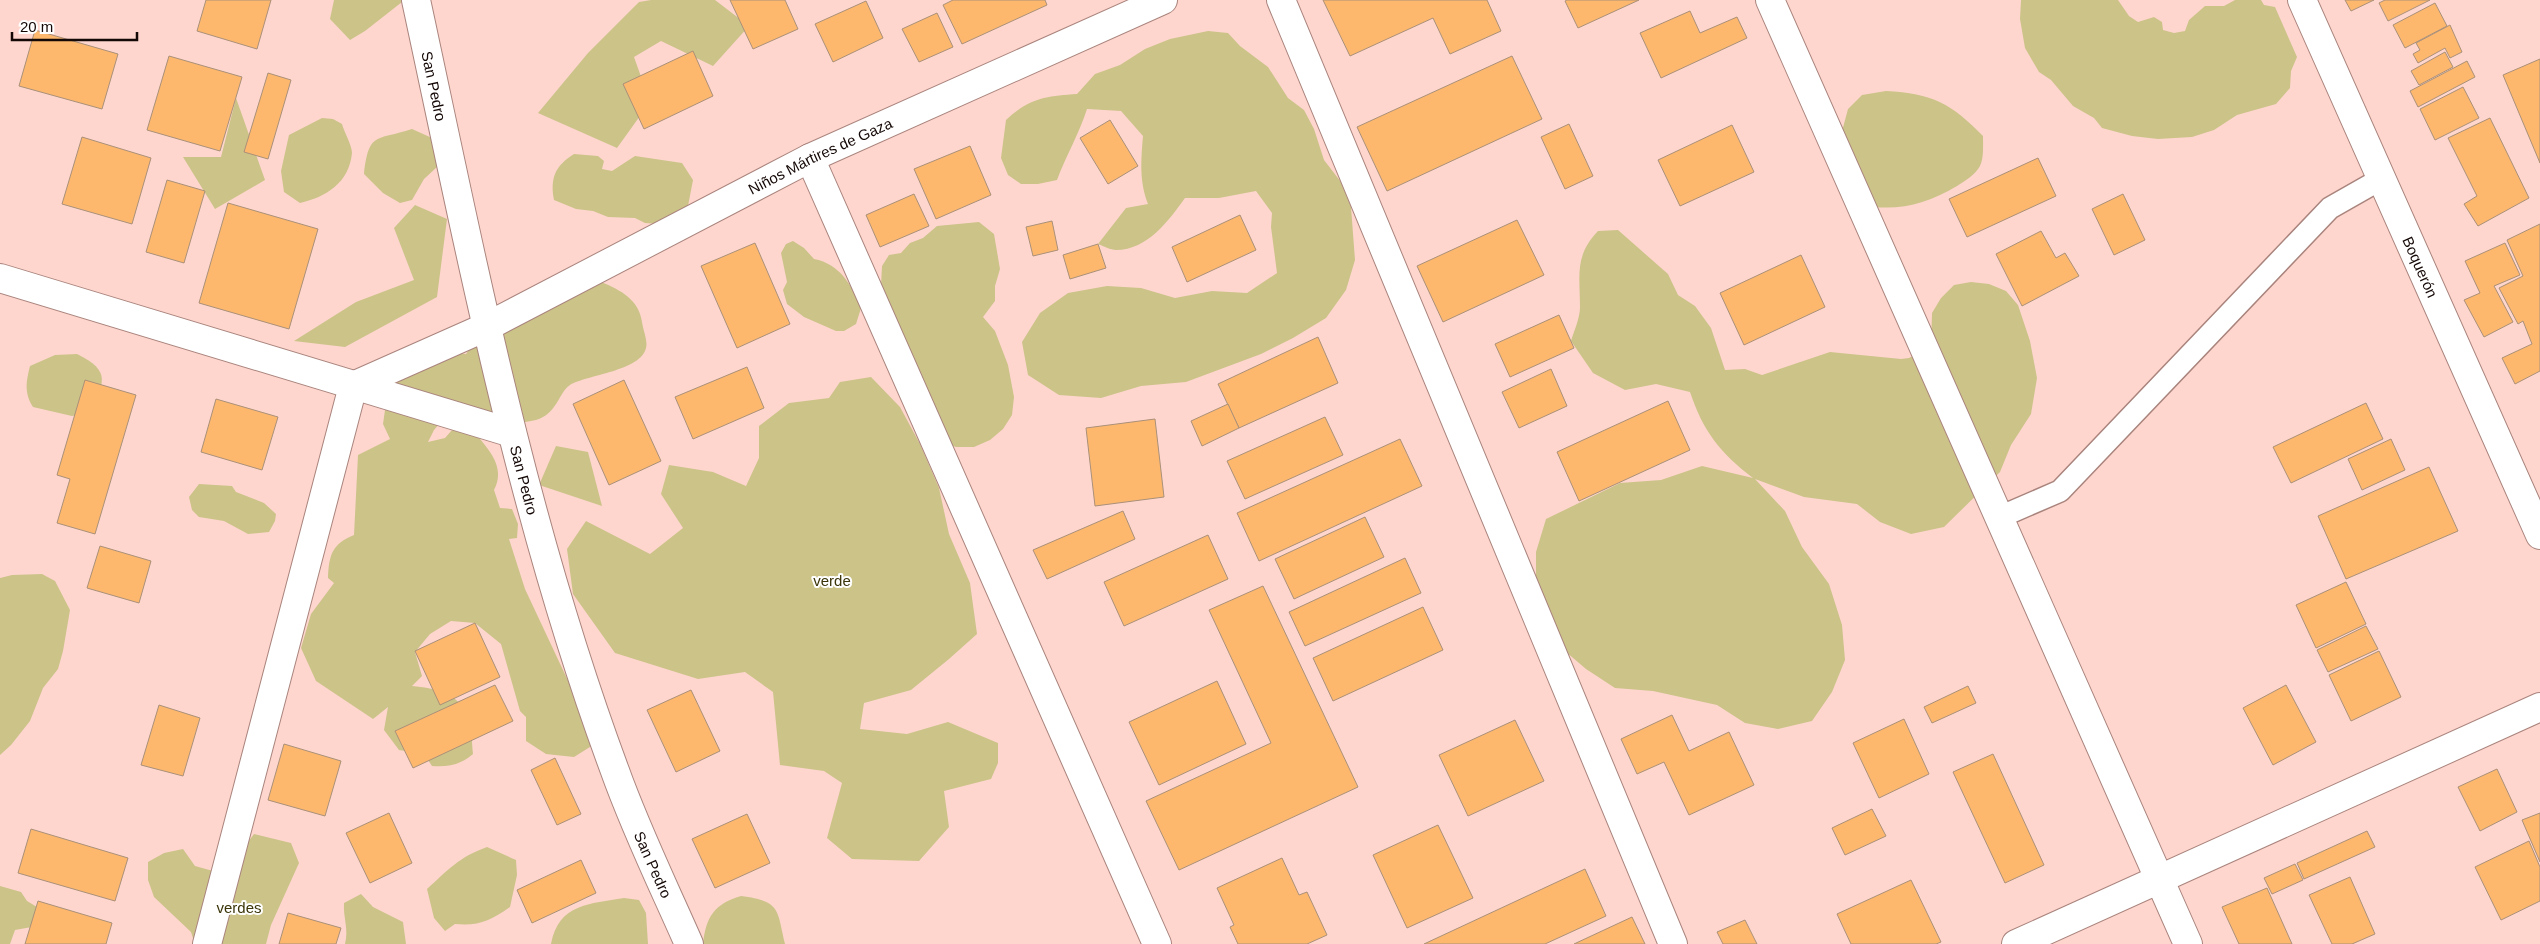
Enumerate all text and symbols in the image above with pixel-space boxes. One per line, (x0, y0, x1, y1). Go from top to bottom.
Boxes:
scale bar (12, 10, 138, 42)
text: 20 m (20, 18, 53, 35)
street label: San Pedro (419, 50, 450, 123)
street label: Niños Mártires de Gaza (745, 114, 895, 197)
street label: Boquerón (2400, 234, 2442, 300)
street label: San Pedro (507, 443, 542, 516)
park label: verde (813, 572, 851, 589)
street label: San Pedro (631, 829, 676, 900)
park label: verdes (216, 899, 262, 916)

